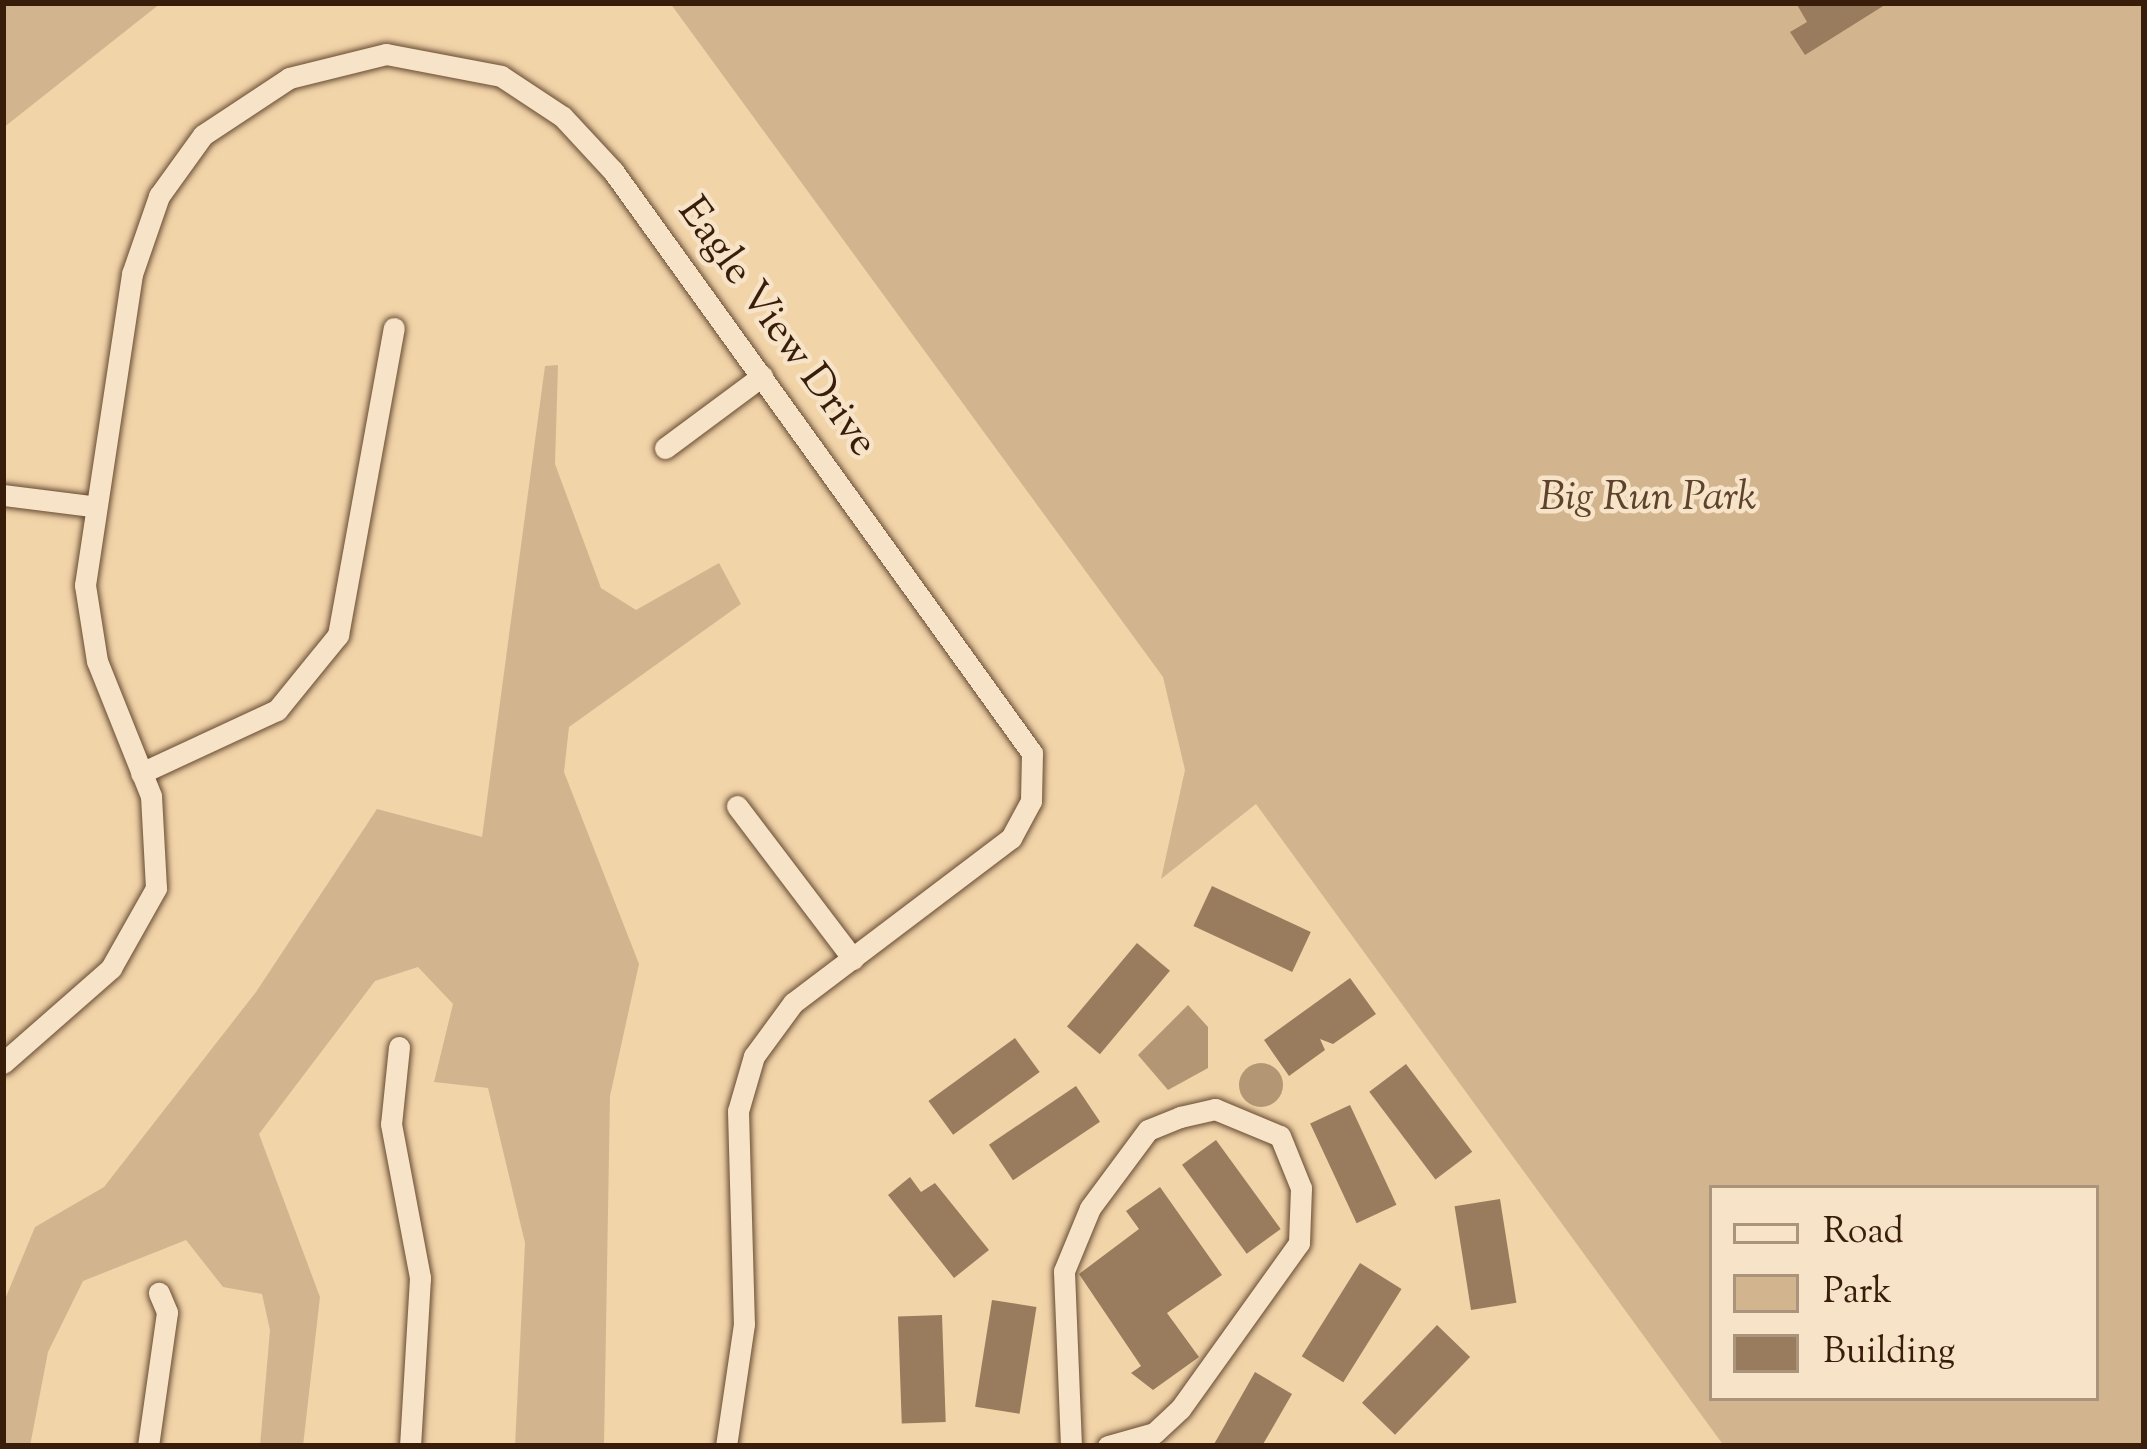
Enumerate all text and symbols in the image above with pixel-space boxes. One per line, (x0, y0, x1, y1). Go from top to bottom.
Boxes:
street label: Eagle View Drive (665, 189, 887, 467)
park label: Big Run Park (1540, 474, 1756, 524)
legend (1709, 1185, 2099, 1401)
text: Road (1823, 1207, 1904, 1259)
text: Park (1823, 1267, 1892, 1319)
text: Building (1823, 1327, 1955, 1379)

